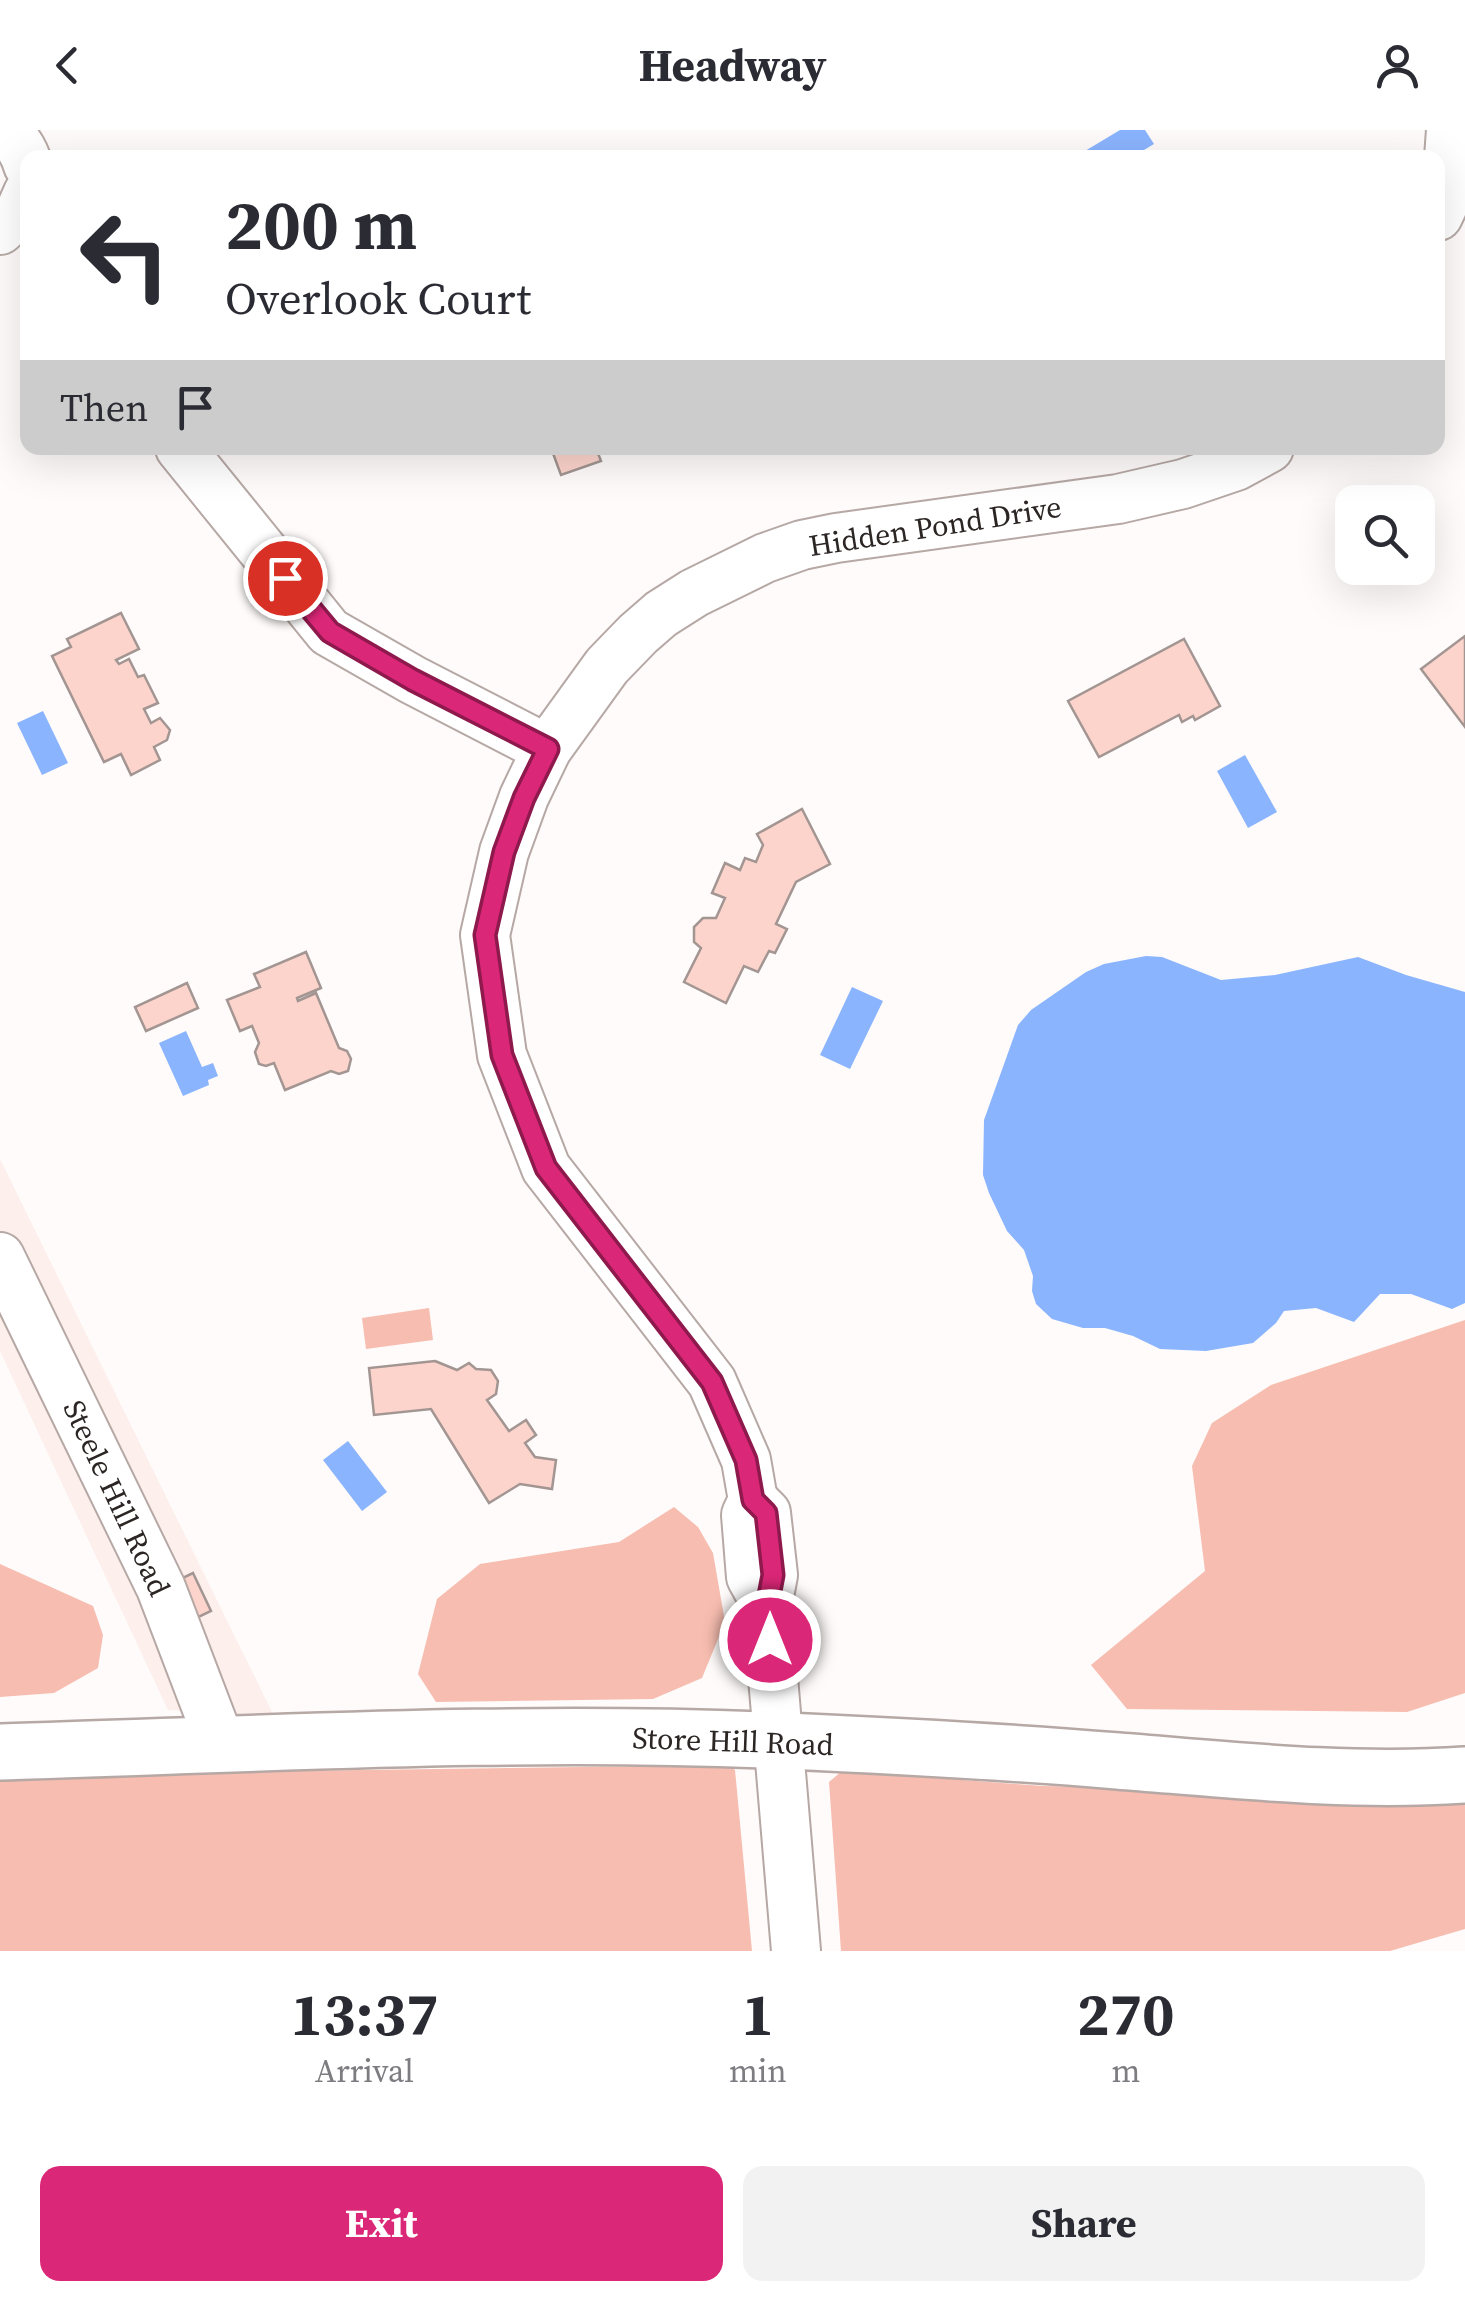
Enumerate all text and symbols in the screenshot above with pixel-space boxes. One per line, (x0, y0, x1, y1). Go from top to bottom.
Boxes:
text: Headway (638, 34, 827, 96)
icon: back (40, 38, 95, 93)
icon: person (1370, 38, 1425, 93)
text: 200 m (225, 176, 417, 272)
icon: left (60, 190, 190, 320)
text: Overlook Court (225, 267, 531, 329)
icon: arrive (168, 380, 223, 435)
text: Then (60, 382, 148, 434)
map controls (1335, 485, 1435, 585)
button: search (1335, 485, 1435, 585)
street label: Hidden Pond Drive (806, 486, 1064, 566)
pin (243, 536, 328, 621)
icon: arrive (258, 551, 313, 606)
street label: Steele Hill Road (54, 1393, 180, 1603)
position arrow (718, 1588, 822, 1692)
street label: Store Hill Road (632, 1717, 834, 1765)
text: 13:37 (290, 1973, 438, 2055)
text: 1 (741, 1973, 774, 2055)
text: 270 (1077, 1973, 1175, 2055)
text: Arrival (315, 2049, 414, 2093)
text: min (729, 2049, 787, 2093)
text: m (1111, 2049, 1140, 2093)
button: Exit (40, 2166, 723, 2281)
button: Share (743, 2166, 1425, 2281)

